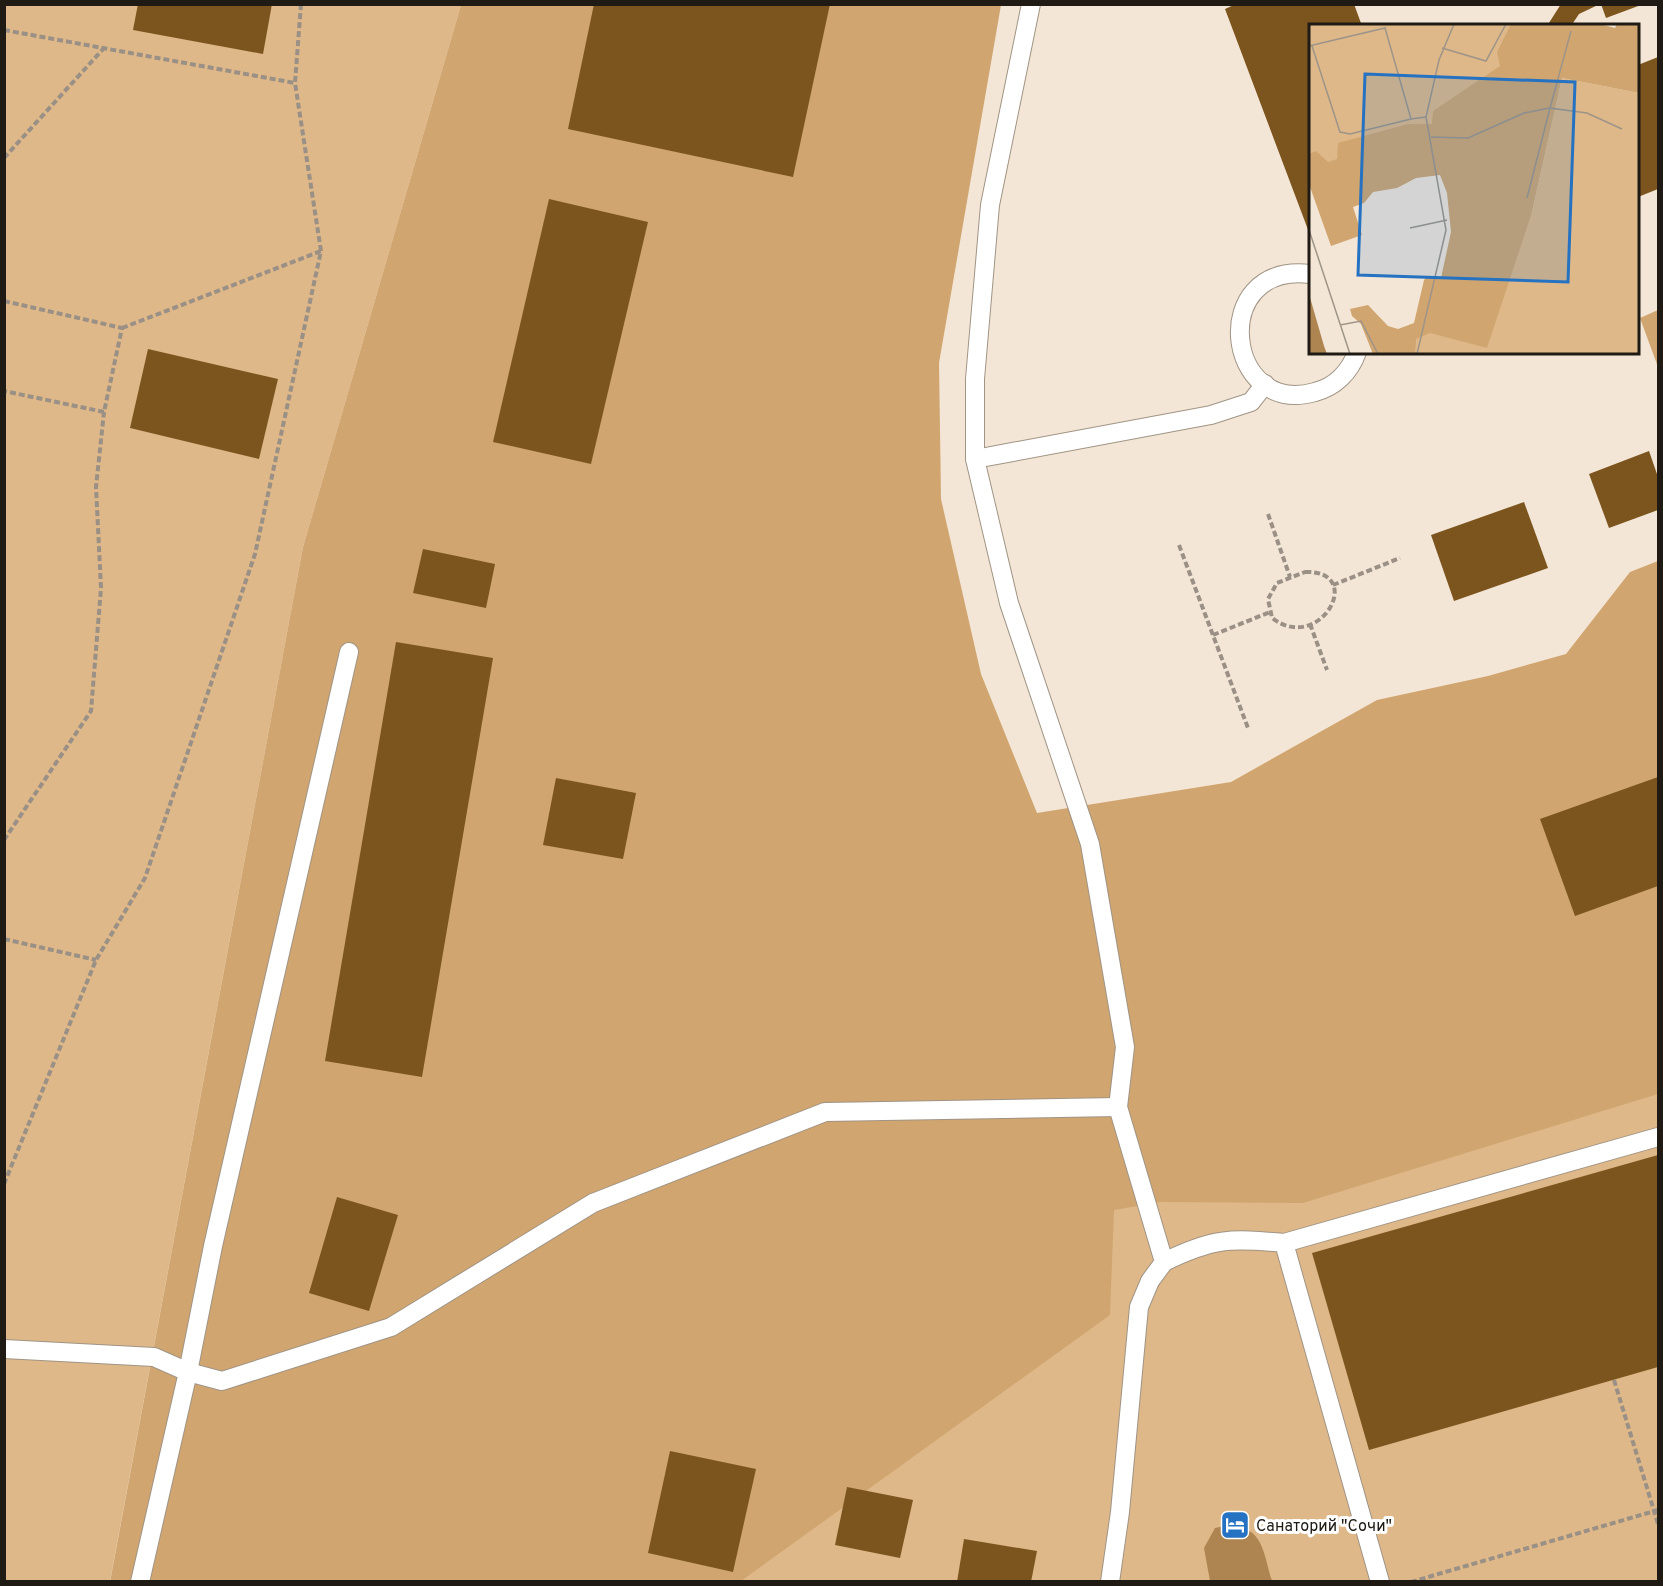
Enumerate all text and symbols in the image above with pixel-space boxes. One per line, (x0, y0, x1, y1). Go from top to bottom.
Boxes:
inset map (1309, 24, 1639, 354)
hotel icon: Санаторий "Сочи" (1219, 1509, 1251, 1541)
place label: Санаторий "Сочи" (1256, 1517, 1392, 1537)

